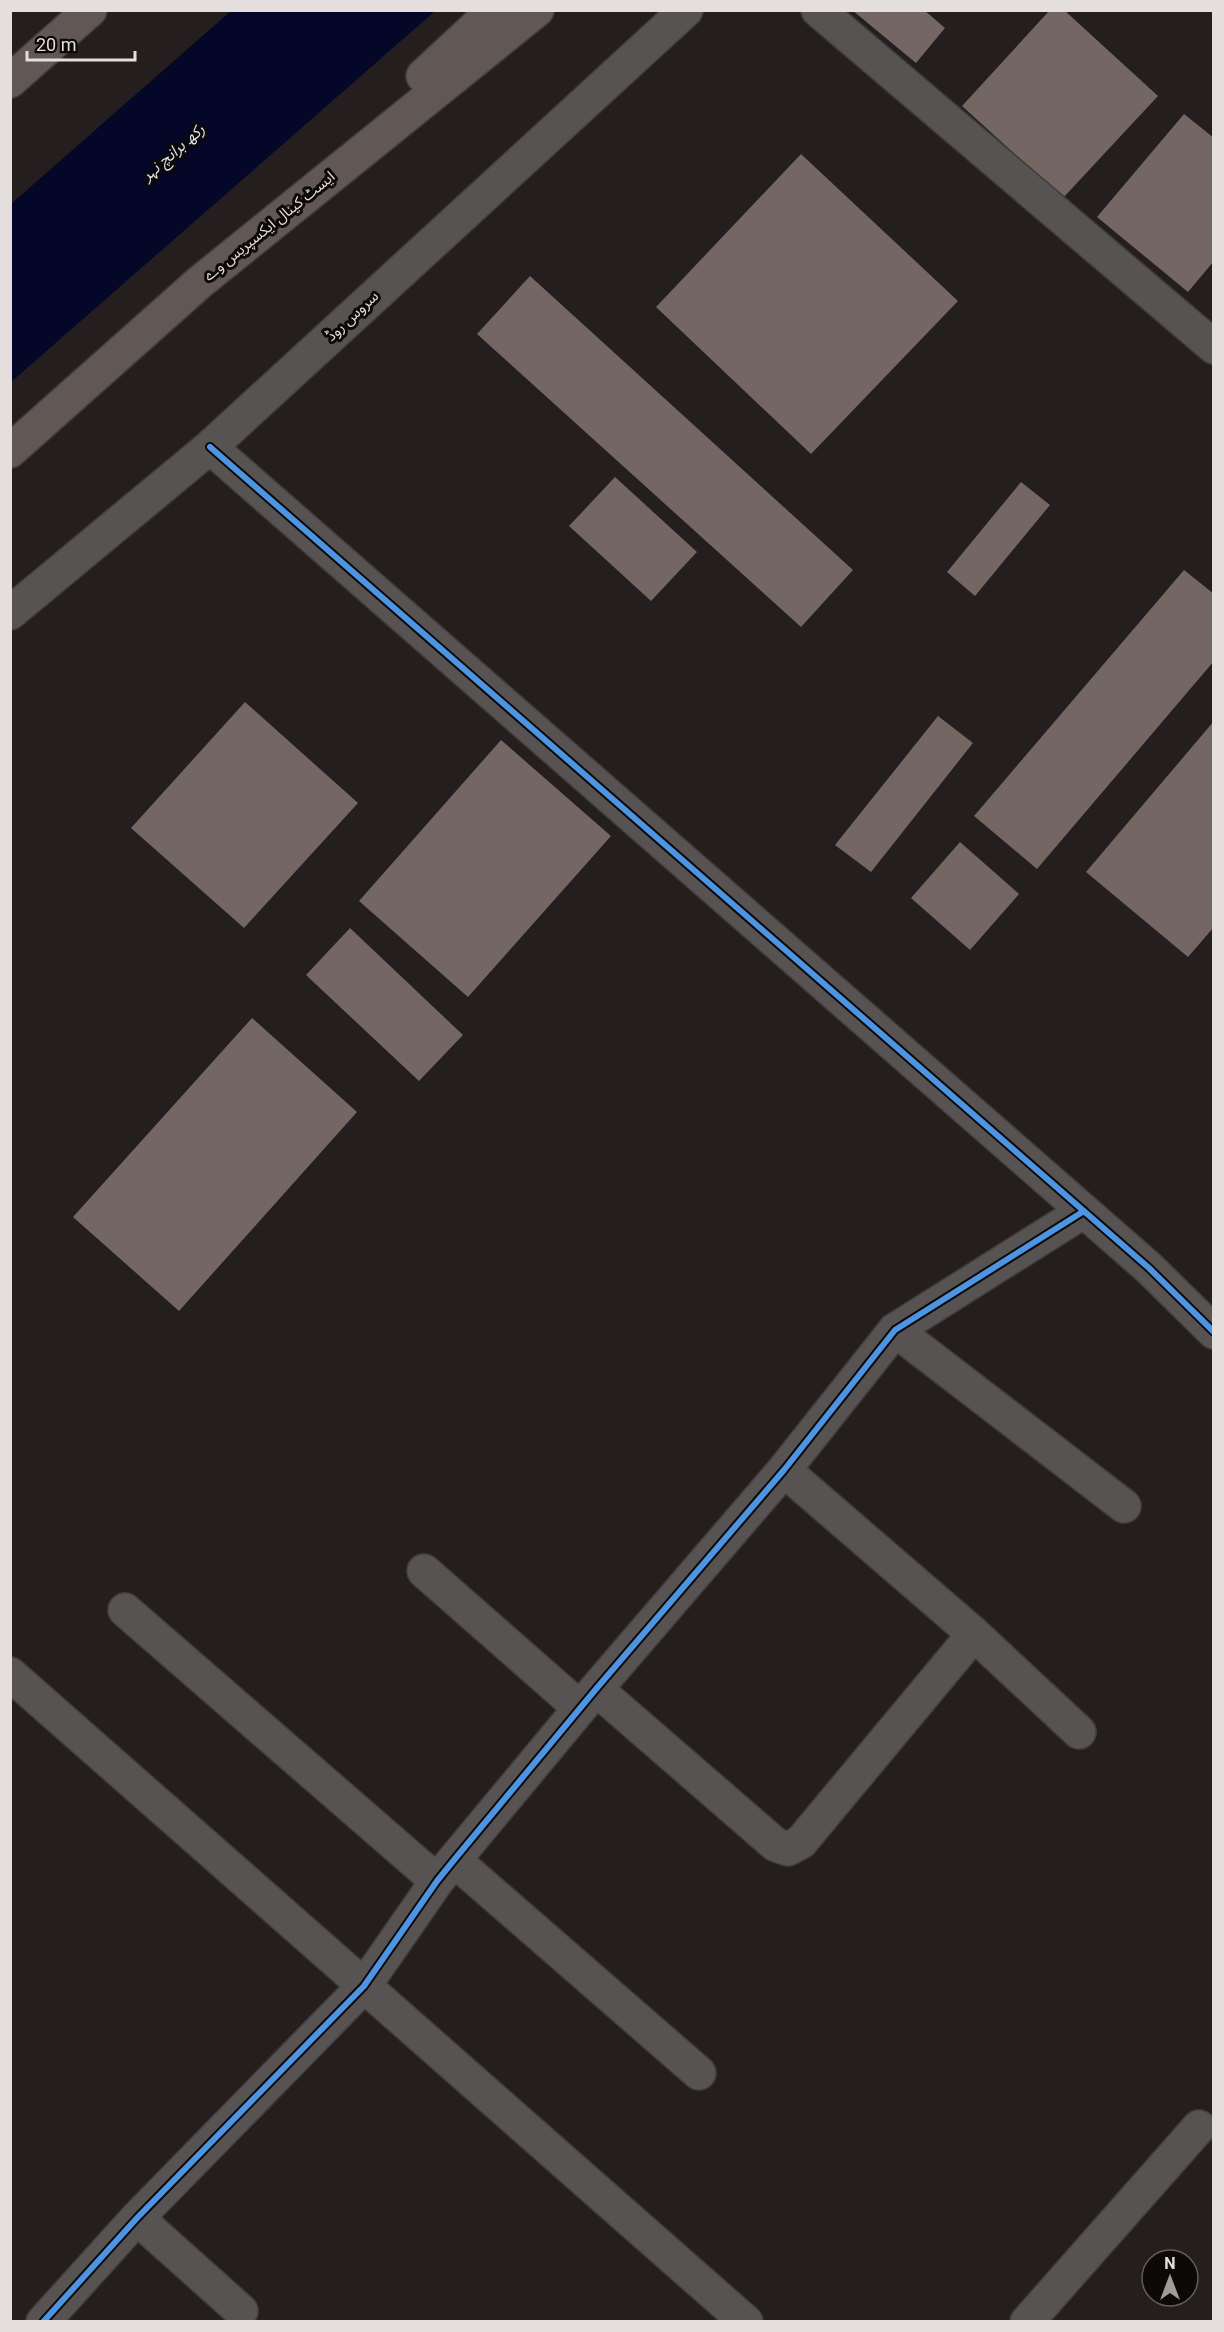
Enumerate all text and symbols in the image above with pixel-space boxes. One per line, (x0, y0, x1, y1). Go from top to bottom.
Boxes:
scale bar (27, 24, 135, 62)
text: 20 m (36, 34, 76, 55)
water label: رکھ برانچ نہر (136, 119, 210, 188)
street label: ایسٹ کینال ایکسپریس وے (200, 167, 339, 285)
street label: سروس روڈ (322, 287, 382, 345)
north arrow (1140, 2248, 1200, 2308)
text: N (1164, 2254, 1176, 2273)

